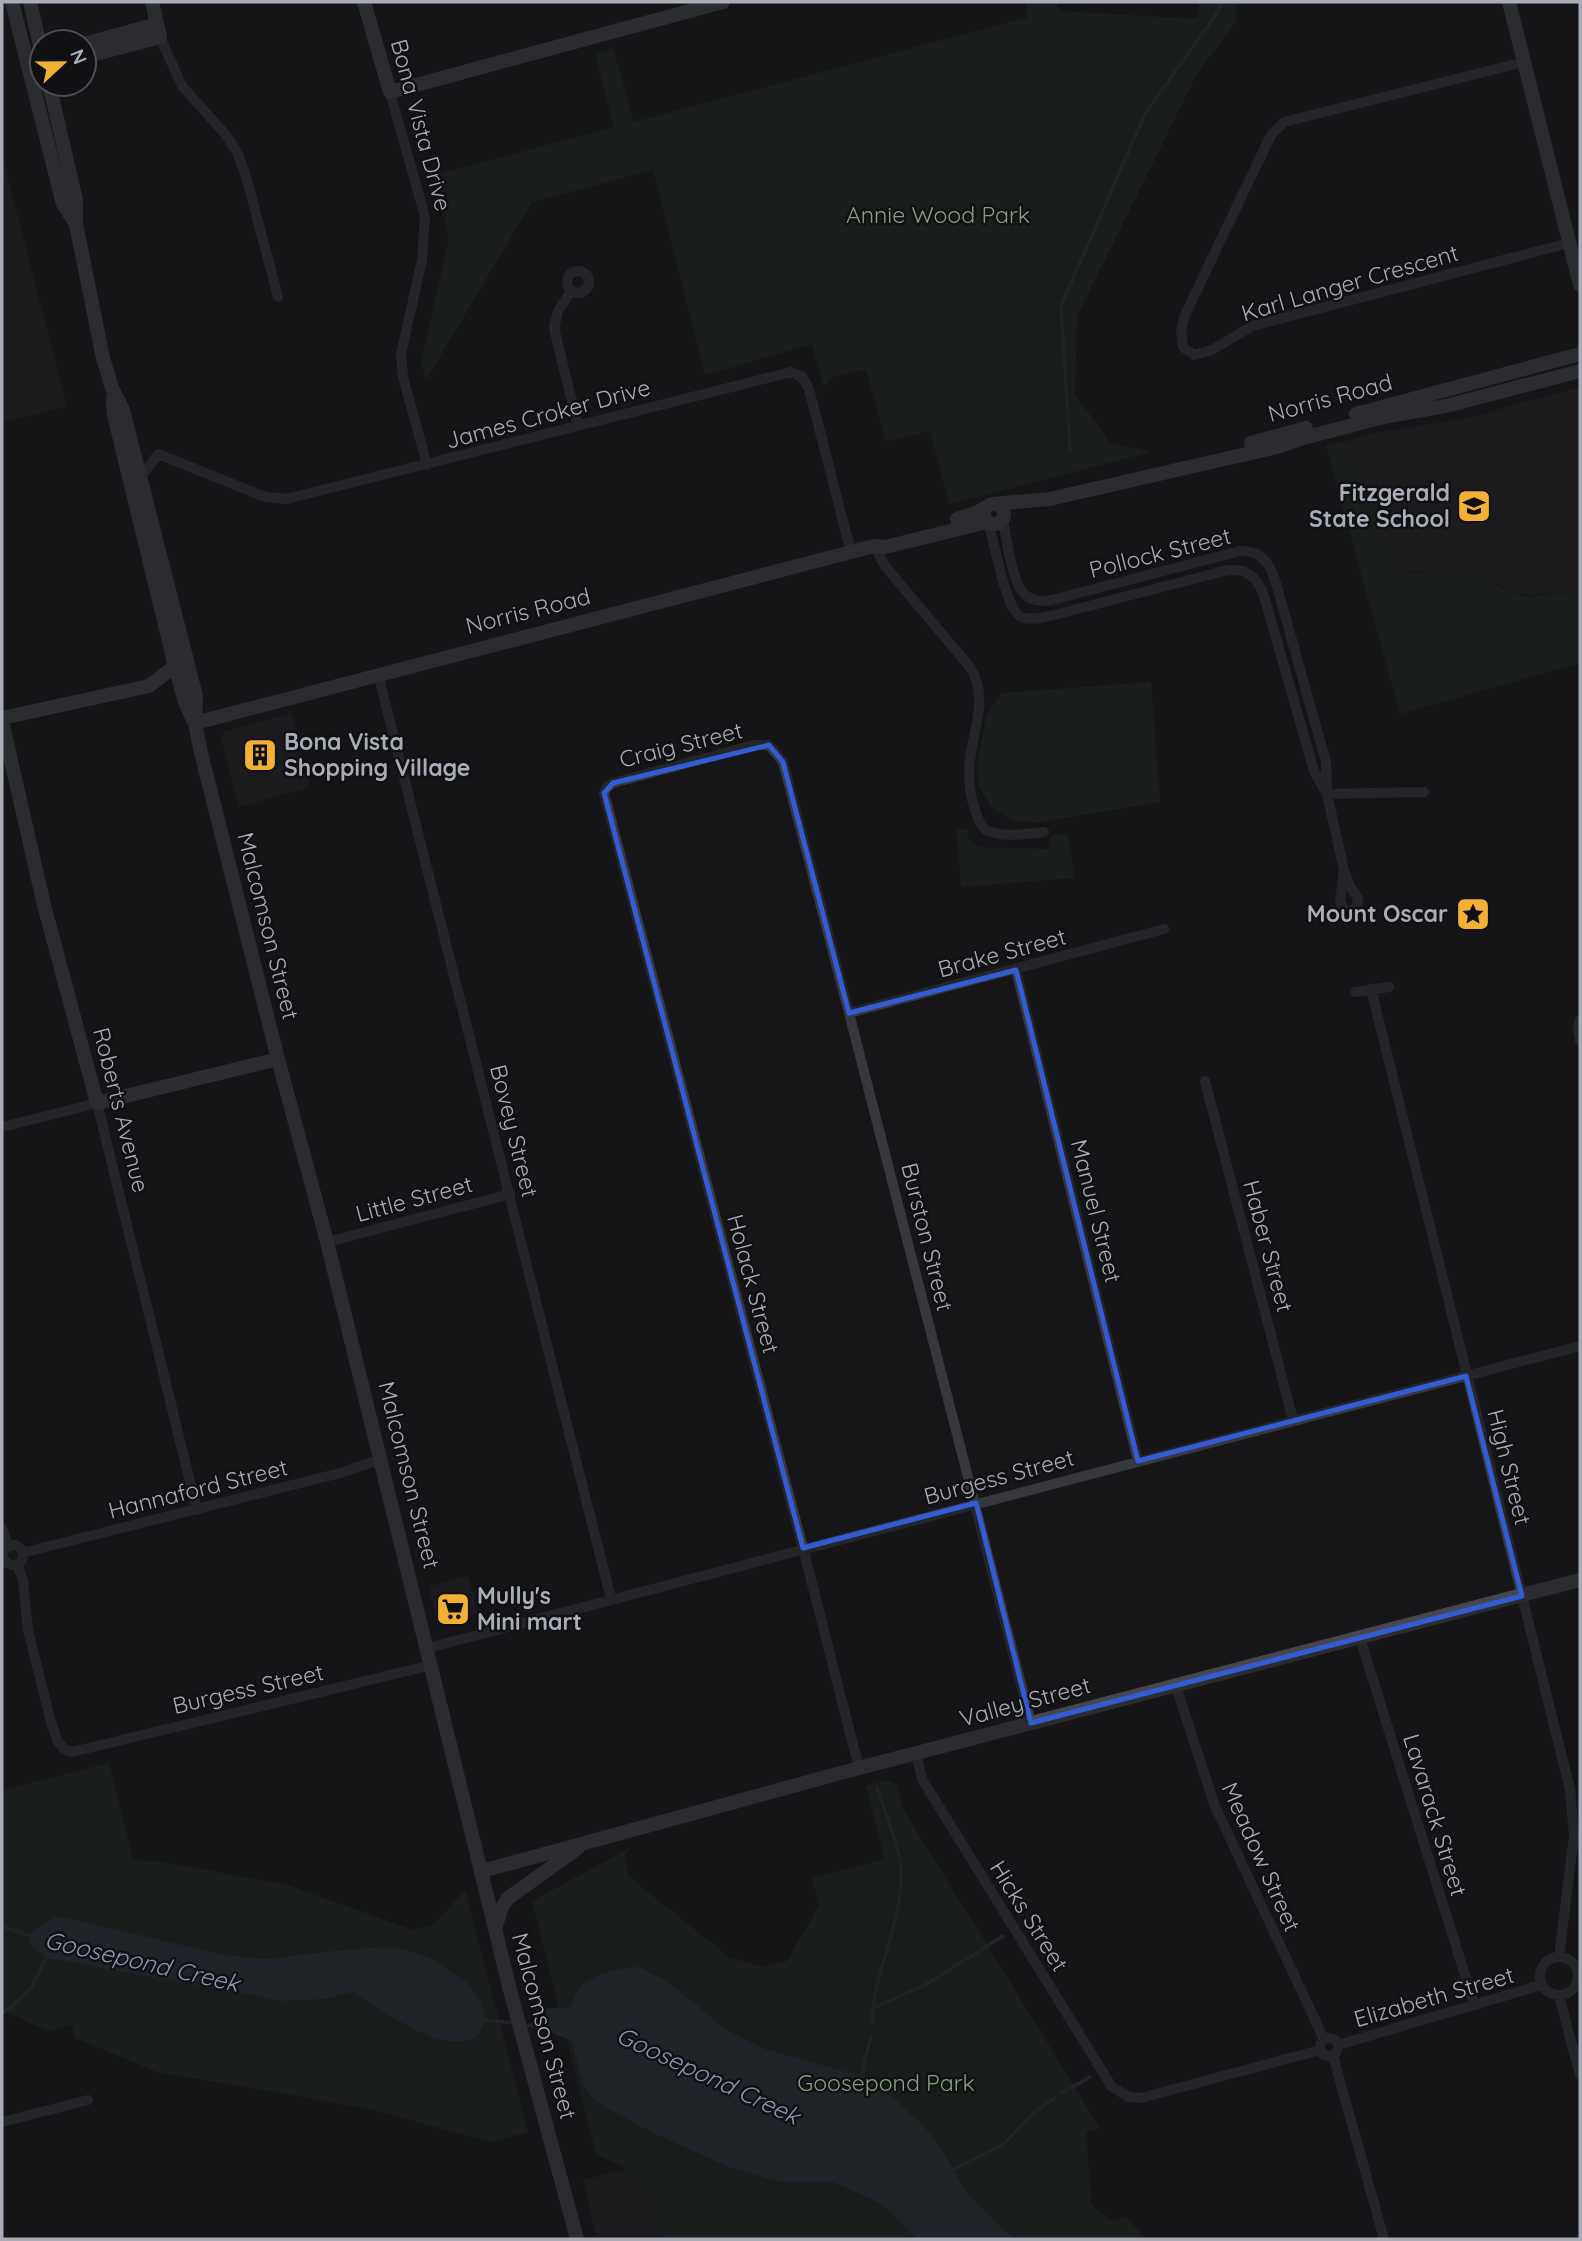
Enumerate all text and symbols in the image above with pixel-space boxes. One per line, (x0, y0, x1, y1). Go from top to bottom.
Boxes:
north arrow (28, 28, 98, 98)
street label: Bona Vista Drive (385, 36, 458, 214)
text: N (65, 46, 93, 68)
park label: Annie Wood Park (846, 200, 1030, 229)
street label: Karl Langer Crescent (1238, 238, 1462, 327)
street label: Norris Road (1265, 367, 1395, 428)
street label: James Croker Drive (442, 372, 653, 455)
place label: Fitzgerald State School (1309, 478, 1450, 533)
school or university icon: Fitzgerald State School (1455, 487, 1493, 525)
street label: Pollock Street (1086, 521, 1234, 584)
street label: Norris Road (463, 581, 593, 640)
street label: Craig Street (616, 715, 746, 774)
place label: Bona Vista Shopping Village (284, 727, 470, 782)
building icon: Bona Vista Shopping Village (241, 736, 279, 774)
street label: Malcomson Street (231, 829, 306, 1023)
place icon: Mount Oscar (1454, 895, 1492, 933)
place label: Mount Oscar (1307, 899, 1448, 928)
street label: Brake Street (935, 921, 1069, 984)
street label: Roberts Avenue (87, 1024, 156, 1195)
street label: Bovey Street (484, 1061, 545, 1200)
street label: Manuel Street (1065, 1136, 1128, 1286)
street label: Burston Street (895, 1160, 960, 1314)
street label: Little Street (352, 1169, 476, 1228)
street label: Haber Street (1237, 1177, 1300, 1315)
street label: Holack Street (721, 1211, 786, 1357)
street label: Malcomson Street (372, 1378, 447, 1572)
street label: High Street (1481, 1406, 1538, 1528)
street label: Burgess Street (921, 1443, 1077, 1510)
street label: Hannaford Street (105, 1452, 291, 1525)
place label: Mully's Mini mart (477, 1581, 582, 1636)
supermarket icon: Mully's Mini mart (434, 1590, 472, 1628)
street label: Burgess Street (170, 1657, 326, 1720)
street label: Valley Street (956, 1670, 1094, 1733)
street label: Lavarack Street (1397, 1730, 1474, 1900)
street label: Meadow Street (1216, 1778, 1307, 1936)
street label: Hicks Street (984, 1855, 1075, 1977)
water label: Goosepond Creek (42, 1924, 245, 1998)
street label: Malcomson Street (506, 1929, 583, 2123)
street label: Elizabeth Street (1350, 1960, 1517, 2033)
water label: Goosepond Creek (612, 2019, 807, 2132)
park label: Goosepond Park (797, 2068, 975, 2097)

